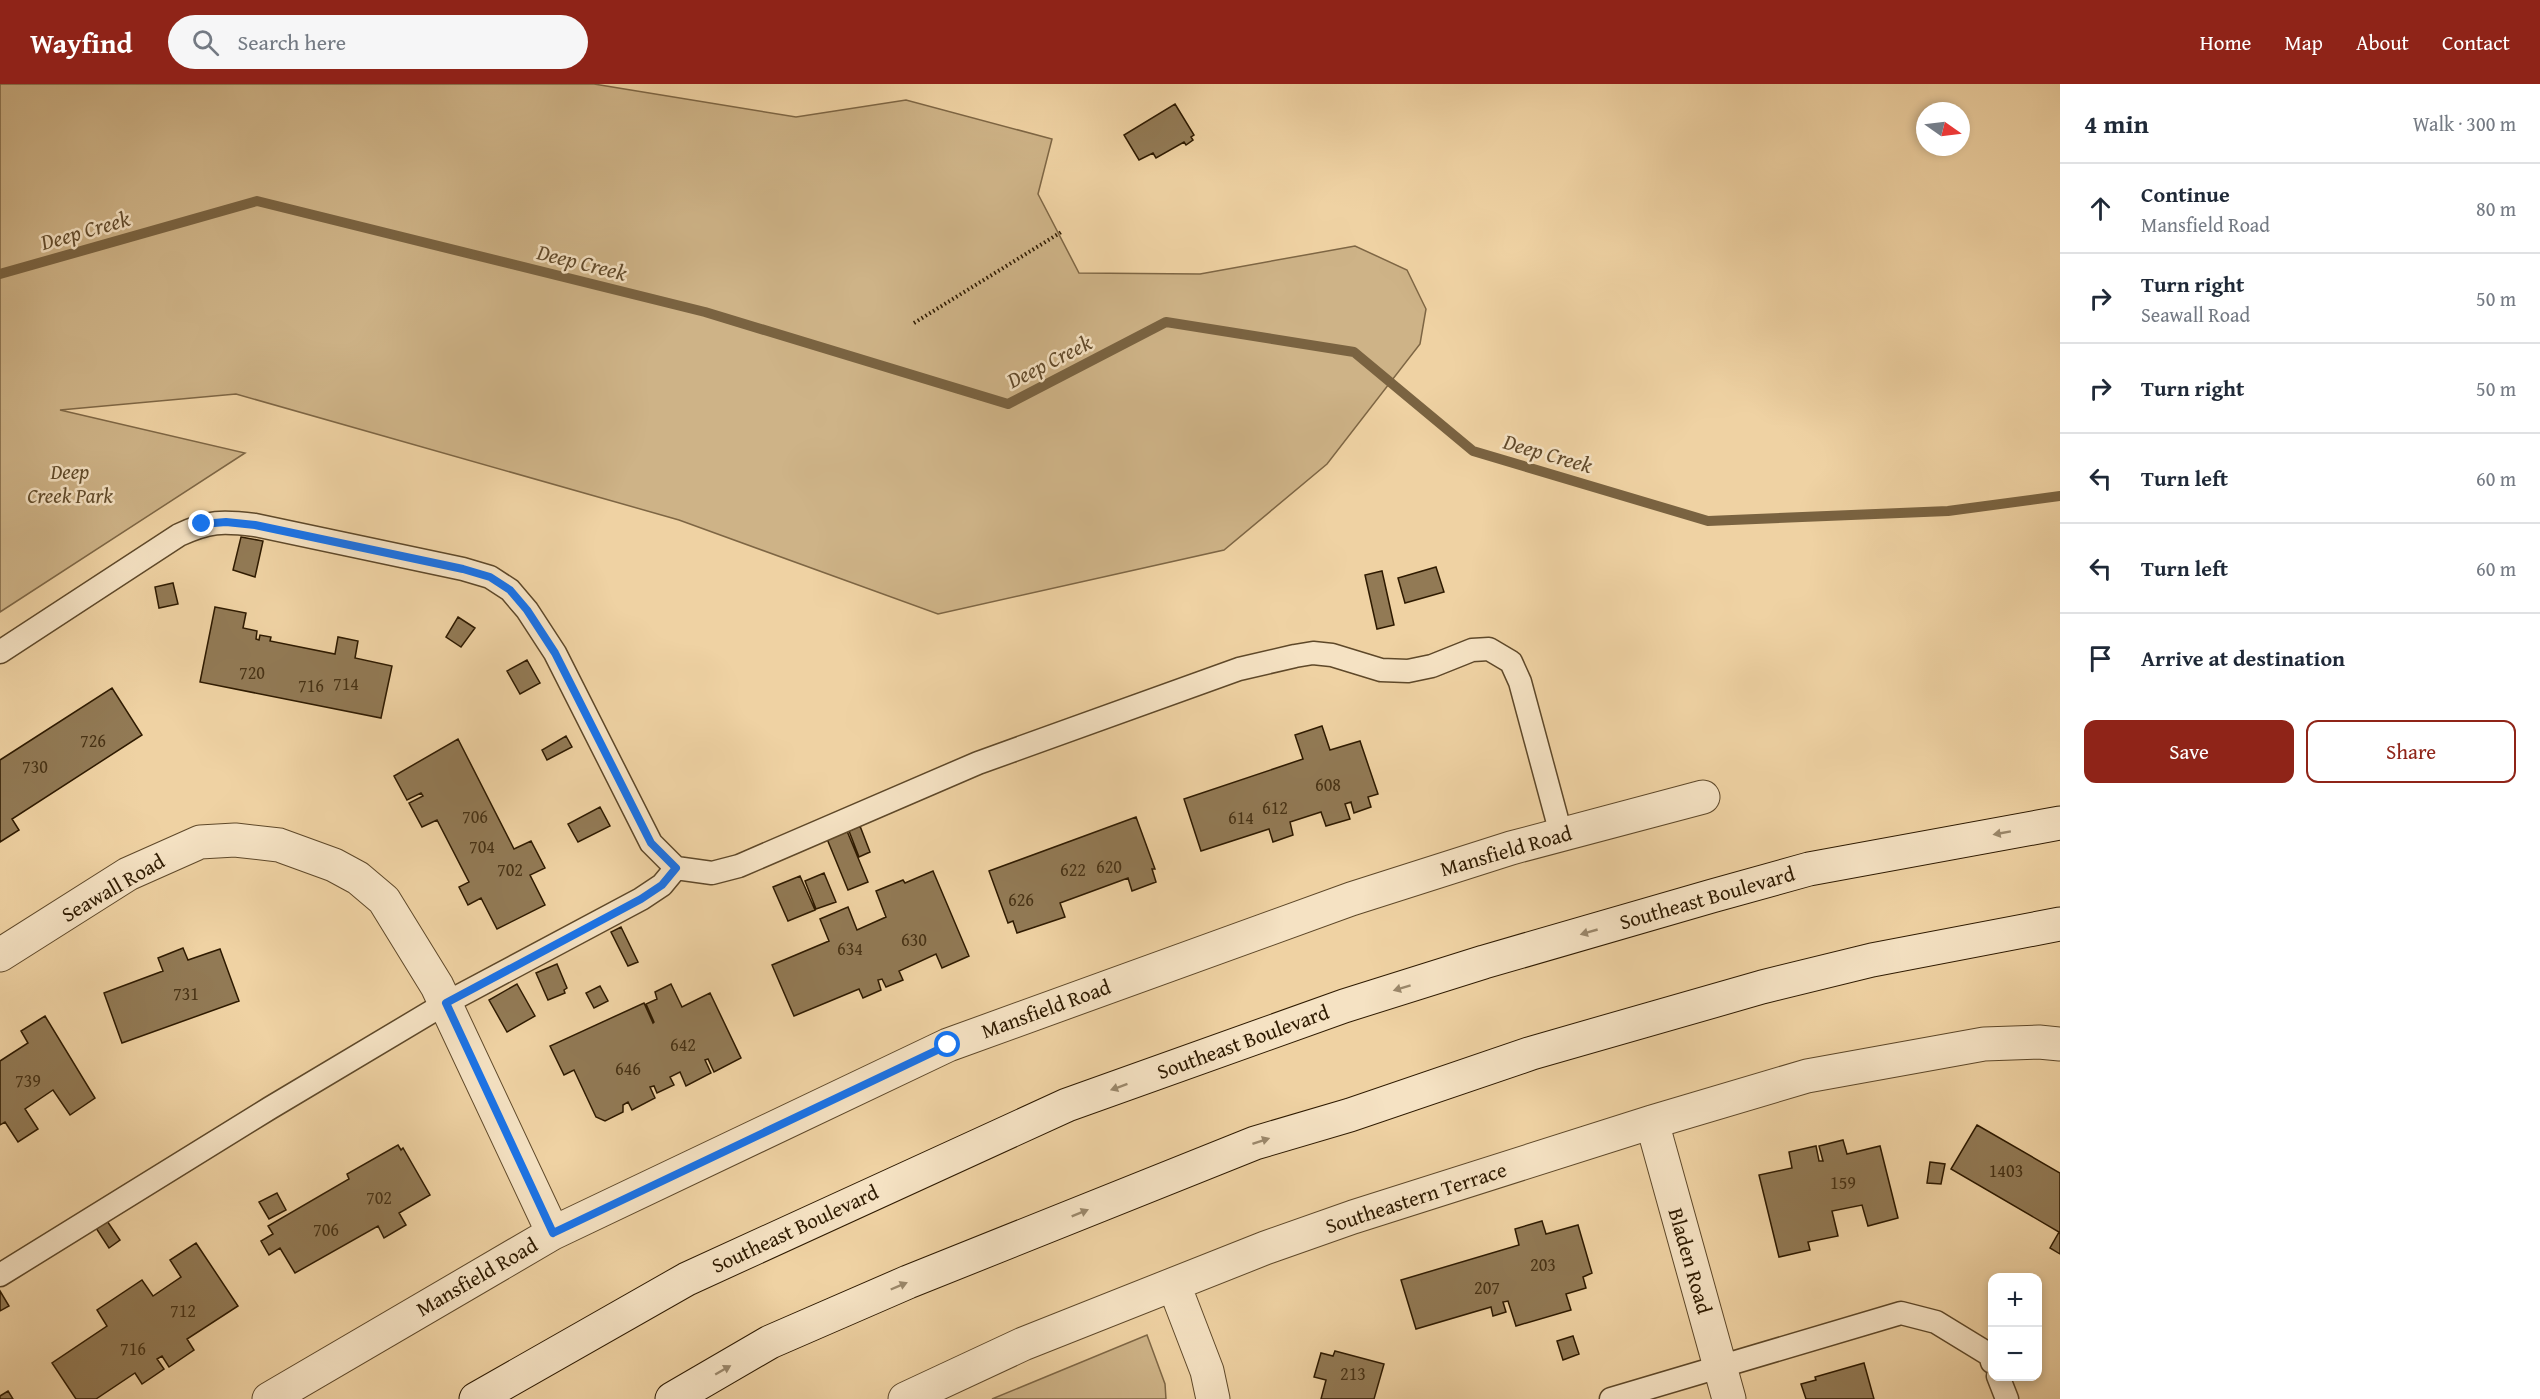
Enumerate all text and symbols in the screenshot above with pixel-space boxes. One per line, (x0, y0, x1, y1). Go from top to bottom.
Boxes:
search box (168, 15, 588, 69)
text: Wayfind (30, 22, 132, 63)
icon: search (189, 26, 222, 59)
text: Search here (237, 26, 346, 58)
text: Home (2200, 27, 2251, 58)
text: Map (2284, 27, 2323, 58)
text: About (2356, 27, 2409, 58)
text: Contact (2442, 27, 2510, 58)
north arrow (1916, 102, 1970, 156)
text: 4 min (2084, 104, 2149, 143)
text: Walk · 300 m (2413, 109, 2516, 138)
text: Continue (2141, 178, 2230, 210)
icon: ahead (2084, 192, 2117, 225)
text: 80 m (2476, 194, 2516, 223)
water label: Deep Creek (36, 202, 134, 258)
text: Mansfield Road (2141, 210, 2270, 239)
water label: Deep Creek (533, 235, 631, 289)
text: Turn right (2141, 268, 2244, 300)
icon: right (2084, 282, 2117, 315)
text: 50 m (2476, 284, 2516, 313)
text: Seawall Road (2141, 300, 2250, 329)
water label: Deep Creek (1000, 326, 1098, 396)
icon: right (2084, 372, 2117, 405)
text: Turn right (2141, 372, 2244, 404)
text: 50 m (2476, 374, 2516, 403)
water label: Deep Creek (1499, 425, 1597, 481)
park label: Deep Creek Park (27, 456, 113, 511)
icon: left (2084, 462, 2117, 495)
text: Turn left (2141, 462, 2228, 494)
text: 60 m (2476, 464, 2516, 493)
route end (188, 510, 214, 536)
icon: left (2084, 552, 2117, 585)
text: Turn left (2141, 552, 2228, 584)
text: 60 m (2476, 554, 2516, 583)
icon: arrive (2084, 642, 2117, 675)
text: Arrive at destination (2141, 642, 2345, 674)
house number: 720 (239, 659, 265, 686)
house number: 714 (333, 670, 359, 697)
house number: 716 (298, 672, 324, 699)
button: Save (2084, 720, 2294, 783)
button: Share (2306, 720, 2516, 783)
house number: 726 (80, 727, 106, 754)
house number: 730 (22, 753, 48, 780)
house number: 608 (1315, 771, 1341, 798)
house number: 612 (1262, 794, 1288, 821)
house number: 706 (462, 803, 488, 830)
house number: 614 (1228, 804, 1254, 831)
street label: Mansfield Road (1436, 817, 1576, 884)
one-way arrow (1993, 829, 2012, 838)
house number: 704 (469, 833, 495, 860)
street label: Seawall Road (55, 845, 171, 930)
house number: 620 (1096, 853, 1122, 880)
house number: 702 (497, 856, 523, 883)
house number: 622 (1060, 856, 1086, 883)
street label: Southeast Boulevard (1616, 857, 1799, 937)
house number: 626 (1008, 886, 1034, 913)
house number: 630 (901, 926, 927, 953)
one-way arrow (1579, 928, 1597, 937)
house number: 634 (837, 935, 863, 962)
street label: Mansfield Road (977, 971, 1115, 1046)
house number: 731 (173, 980, 199, 1007)
one-way arrow (1393, 984, 1411, 993)
street label: Southeast Boulevard (1152, 996, 1334, 1087)
house number: 642 (670, 1031, 696, 1058)
route start (934, 1031, 960, 1057)
house number: 646 (615, 1055, 641, 1082)
house number: 739 (15, 1067, 41, 1094)
one-way arrow (1109, 1082, 1127, 1092)
one-way arrow (1252, 1136, 1270, 1146)
street label: Southeastern Terrace (1321, 1154, 1511, 1241)
house number: 1403 (1989, 1157, 2023, 1184)
house number: 159 (1830, 1169, 1856, 1196)
street label: Southeast Boulevard (706, 1176, 884, 1281)
house number: 702 (366, 1184, 392, 1211)
street label: Bladen Road (1661, 1204, 1721, 1318)
one-way arrow (1071, 1208, 1089, 1218)
house number: 706 (313, 1216, 339, 1243)
street label: Mansfield Road (410, 1229, 544, 1324)
house number: 203 (1530, 1251, 1556, 1278)
map controls (1988, 1273, 2042, 1381)
button: + (1988, 1273, 2042, 1327)
house number: 207 (1474, 1274, 1500, 1301)
one-way arrow (890, 1281, 908, 1291)
house number: 712 (170, 1297, 196, 1324)
button: − (1988, 1327, 2042, 1381)
house number: 716 (120, 1335, 146, 1362)
house number: 213 (1340, 1360, 1366, 1387)
one-way arrow (715, 1364, 731, 1375)

